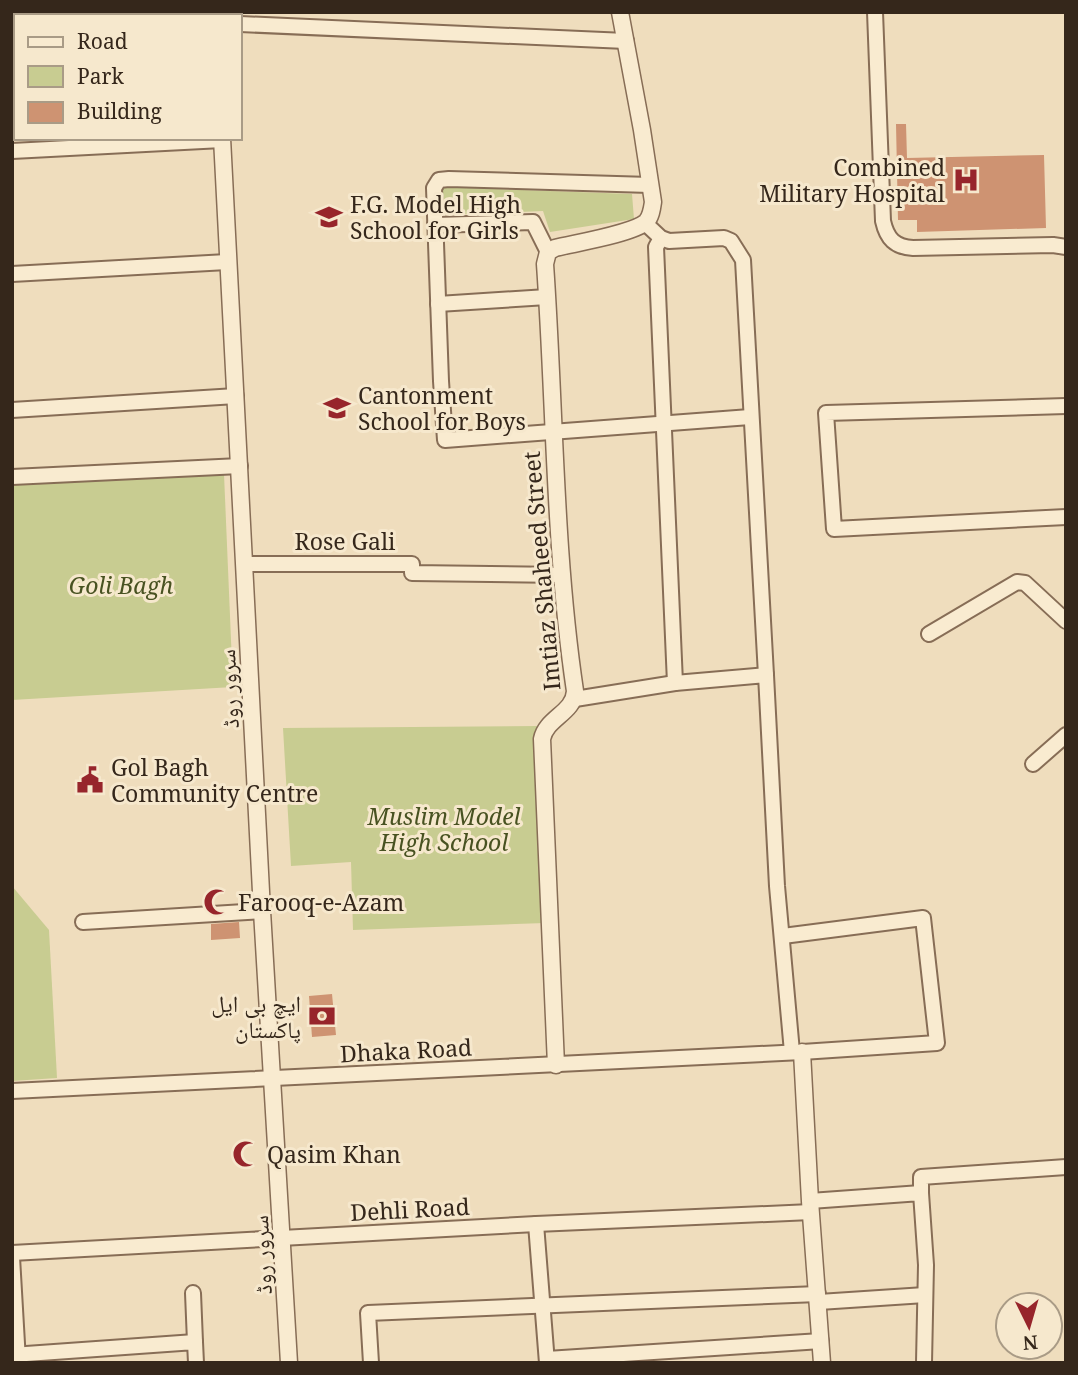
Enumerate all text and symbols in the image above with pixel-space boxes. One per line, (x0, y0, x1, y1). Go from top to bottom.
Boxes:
legend (14, 14, 242, 140)
text: Road (77, 27, 128, 55)
text: Park (77, 62, 124, 90)
text: Building (77, 97, 162, 125)
place label: Combined Military Hospital (759, 151, 945, 209)
hospital icon: Combined Military Hospital (951, 165, 981, 195)
place label: F.G. Model High School for Girls (350, 188, 521, 246)
school or university icon: F.G. Model High School for Girls (314, 202, 344, 232)
place label: Cantonment School for Boys (358, 379, 526, 437)
school or university icon: Cantonment School for Boys (322, 393, 352, 423)
street label: Imtiaz Shaheed Street (515, 450, 567, 692)
street label: Rose Gali (295, 525, 396, 557)
park label: Goli Bagh (69, 569, 173, 601)
street label: سرور روڈ (210, 649, 246, 729)
place label: Gol Bagh Community Centre (111, 751, 318, 809)
public building icon: Gol Bagh Community Centre (75, 765, 105, 795)
park label: Muslim Model High School (366, 800, 521, 858)
place label: Farooq-e-Azam (238, 886, 405, 918)
mosque icon: Farooq-e-Azam (202, 887, 232, 917)
place label: ایچ بی ایل پاکستان (211, 987, 301, 1045)
bank icon: ایچ بی ایل پاکستان (307, 1001, 337, 1031)
street label: Dhaka Road (339, 1031, 473, 1069)
place label: Qasim Khan (267, 1138, 401, 1170)
mosque icon: Qasim Khan (231, 1139, 261, 1169)
street label: Dehli Road (349, 1190, 471, 1228)
street label: سرور روڈ (243, 1215, 279, 1295)
north arrow (994, 1291, 1064, 1361)
text: N (1022, 1329, 1039, 1357)

